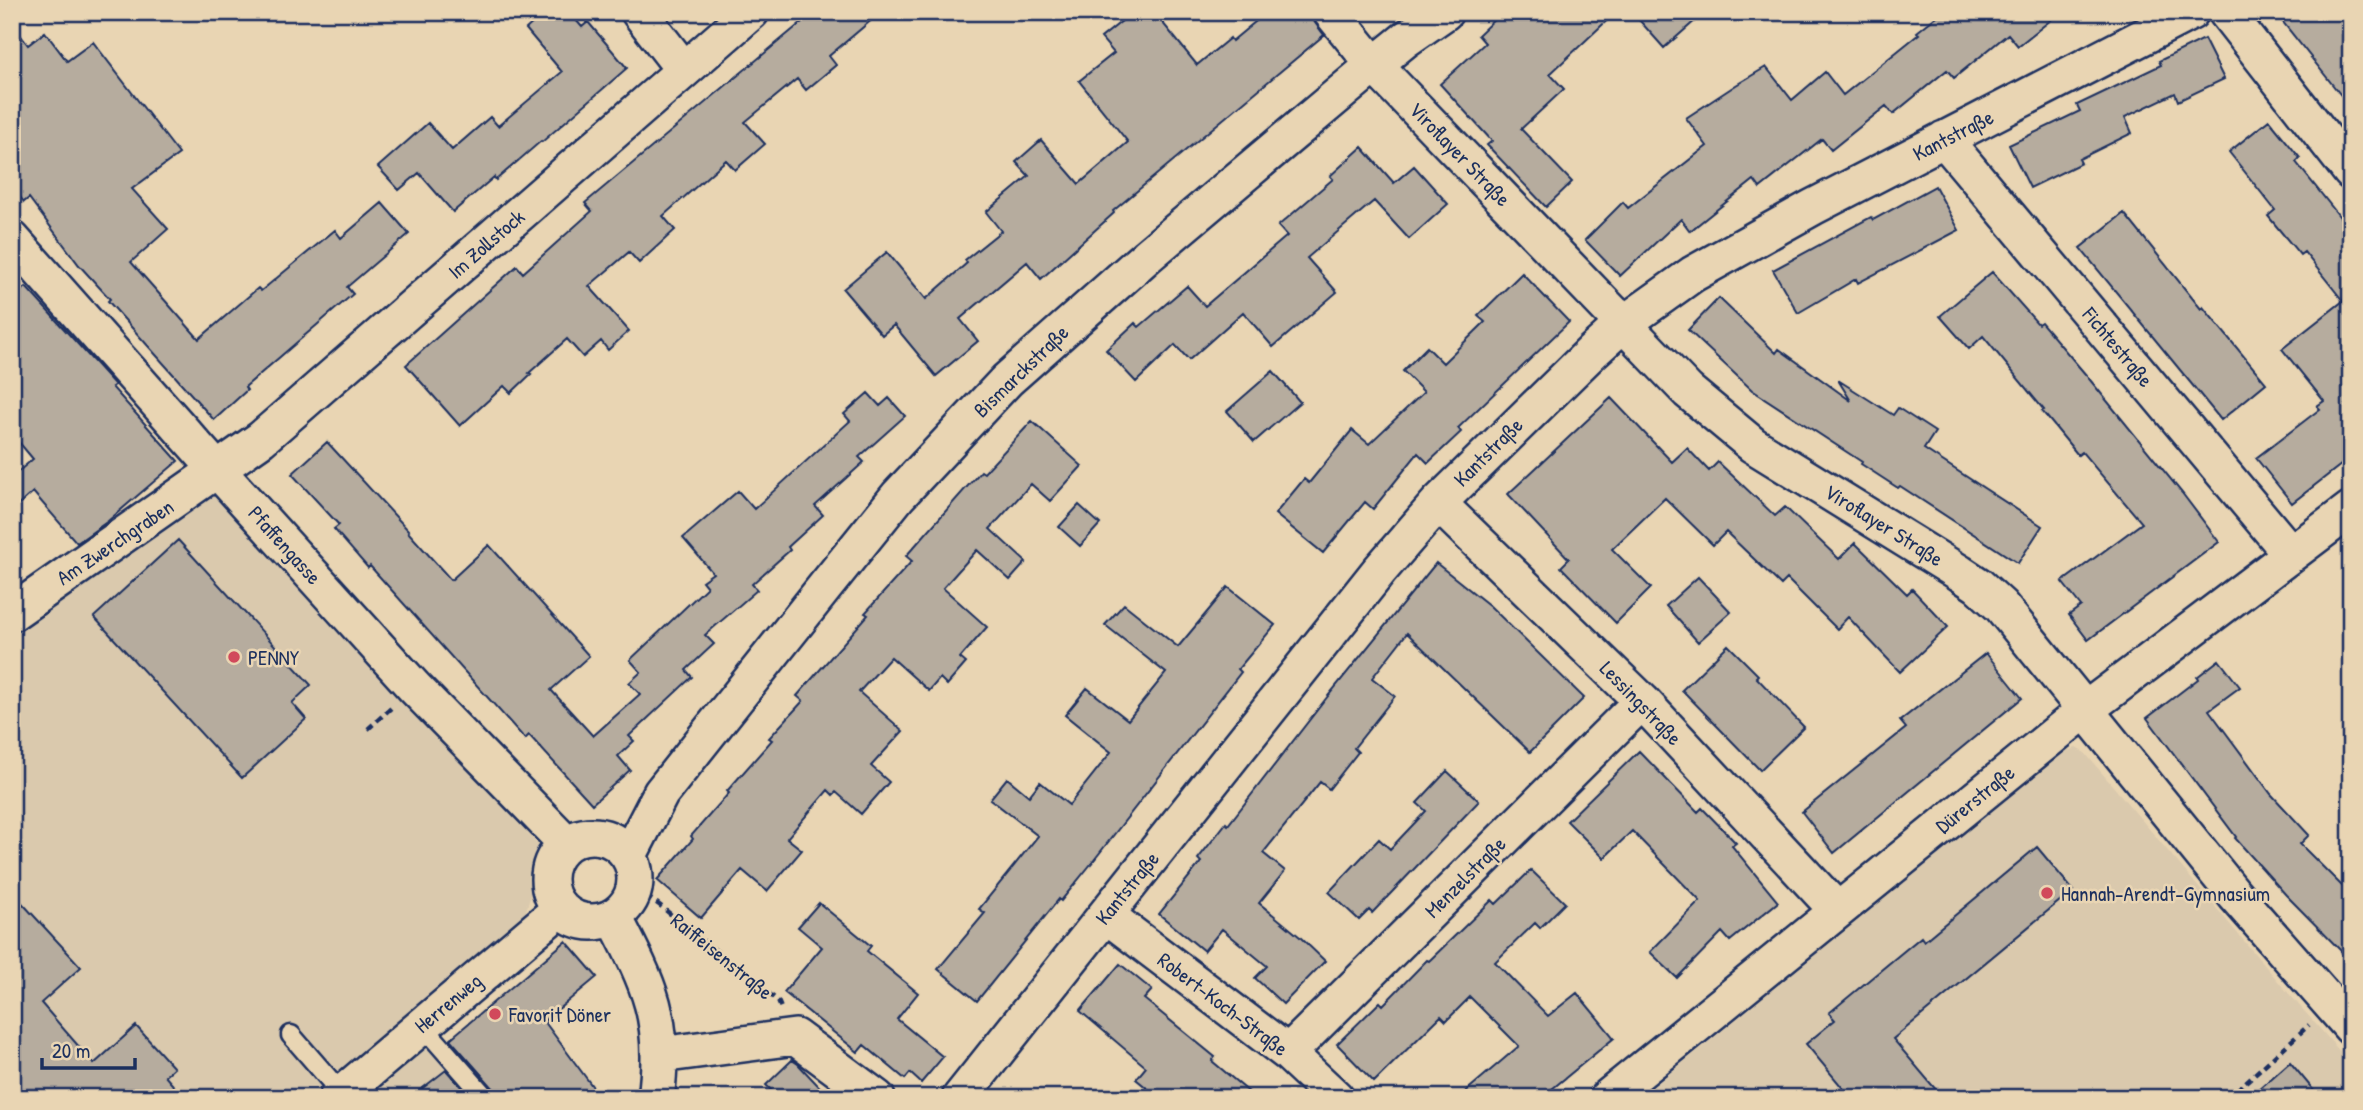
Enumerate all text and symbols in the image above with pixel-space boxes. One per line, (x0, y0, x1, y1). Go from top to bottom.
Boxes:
street label: Viroflayer Straße (1403, 95, 1517, 213)
street label: Kantstraße (1908, 102, 1998, 168)
street label: Im Zollstock (441, 202, 531, 285)
street label: Fichtestraße (2075, 300, 2160, 393)
street label: Bismarckstraße (967, 318, 1075, 424)
street label: Kantstraße (1447, 411, 1529, 493)
street label: Viroflayer Straße (1819, 477, 1949, 573)
street label: Am Zwerchgraben (51, 492, 179, 592)
street label: Pfaffengasse (242, 499, 328, 591)
place label: PENNY (248, 643, 300, 672)
marker: PENNY (226, 649, 242, 665)
street label: Lessingstraße (1593, 654, 1689, 752)
street label: Dürerstraße (1929, 758, 2021, 840)
street label: Menzelstraße (1418, 830, 1512, 924)
street label: Kantstraße (1088, 845, 1166, 931)
place label: Hannah-Arendt-Gymnasium (2061, 879, 2270, 908)
marker: Hannah-Arendt-Gymnasium (2039, 885, 2055, 901)
street label: Raiffeisenstraße (665, 906, 779, 1006)
street label: Robert-Koch-Straße (1152, 945, 1294, 1063)
street label: Herrenweg (408, 966, 488, 1040)
place label: Favorit Döner (508, 1000, 611, 1029)
marker: Favorit Döner (487, 1006, 503, 1022)
scale bar (42, 1026, 135, 1070)
text: 20 m (52, 1036, 90, 1065)

